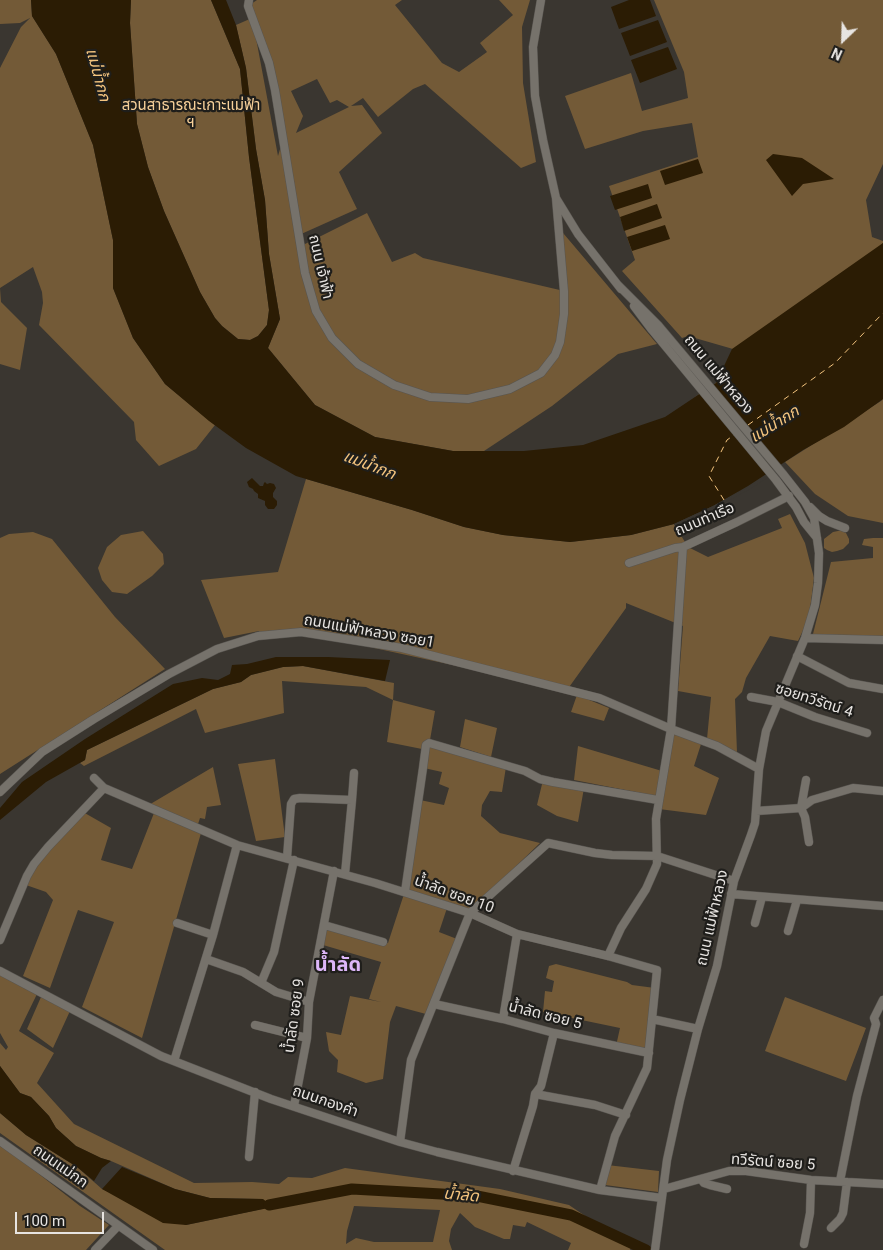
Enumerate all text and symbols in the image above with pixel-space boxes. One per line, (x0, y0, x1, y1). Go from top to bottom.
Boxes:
north arrow (818, 15, 868, 65)
text: N (829, 44, 845, 63)
water label: แม่น้ำกก (81, 46, 113, 104)
park label: สวนสาธารณะเกาะแม่ฟ้า ฯ (122, 97, 260, 132)
street label: ถนน เจ้าฟ้า (304, 233, 336, 301)
street label: ถนน แม่ฟ้าหลวง (680, 332, 756, 418)
water label: แม่น้ำกก (747, 402, 803, 448)
water label: แม่น้ำกก (340, 447, 398, 485)
street label: ถนนท่าเรือ (673, 499, 737, 541)
street label: ถนนแม่ฟ้าหลวง ซอย1 (302, 612, 436, 652)
street label: ซอยทวีรัตน์ 4 (773, 680, 855, 722)
street label: ถนน แม่ฟ้าหลวง (693, 868, 733, 968)
street label: น้ำลัด ซอย 10 (412, 872, 496, 918)
district label: น้ำลัด (315, 954, 361, 978)
street label: น้ำลัด ซอย 9 (281, 978, 309, 1054)
street label: น้ำลัด ซอย 5 (507, 998, 583, 1034)
street label: ถนนกองคำ (290, 1082, 360, 1122)
street label: ถนนแม่กก (29, 1142, 91, 1192)
street label: ทวีรัตน์ ซอย 5 (730, 1151, 816, 1175)
water label: น้ำลัด (443, 1185, 479, 1207)
scale bar (18, 1202, 106, 1234)
text: 100 m (23, 1212, 65, 1230)

